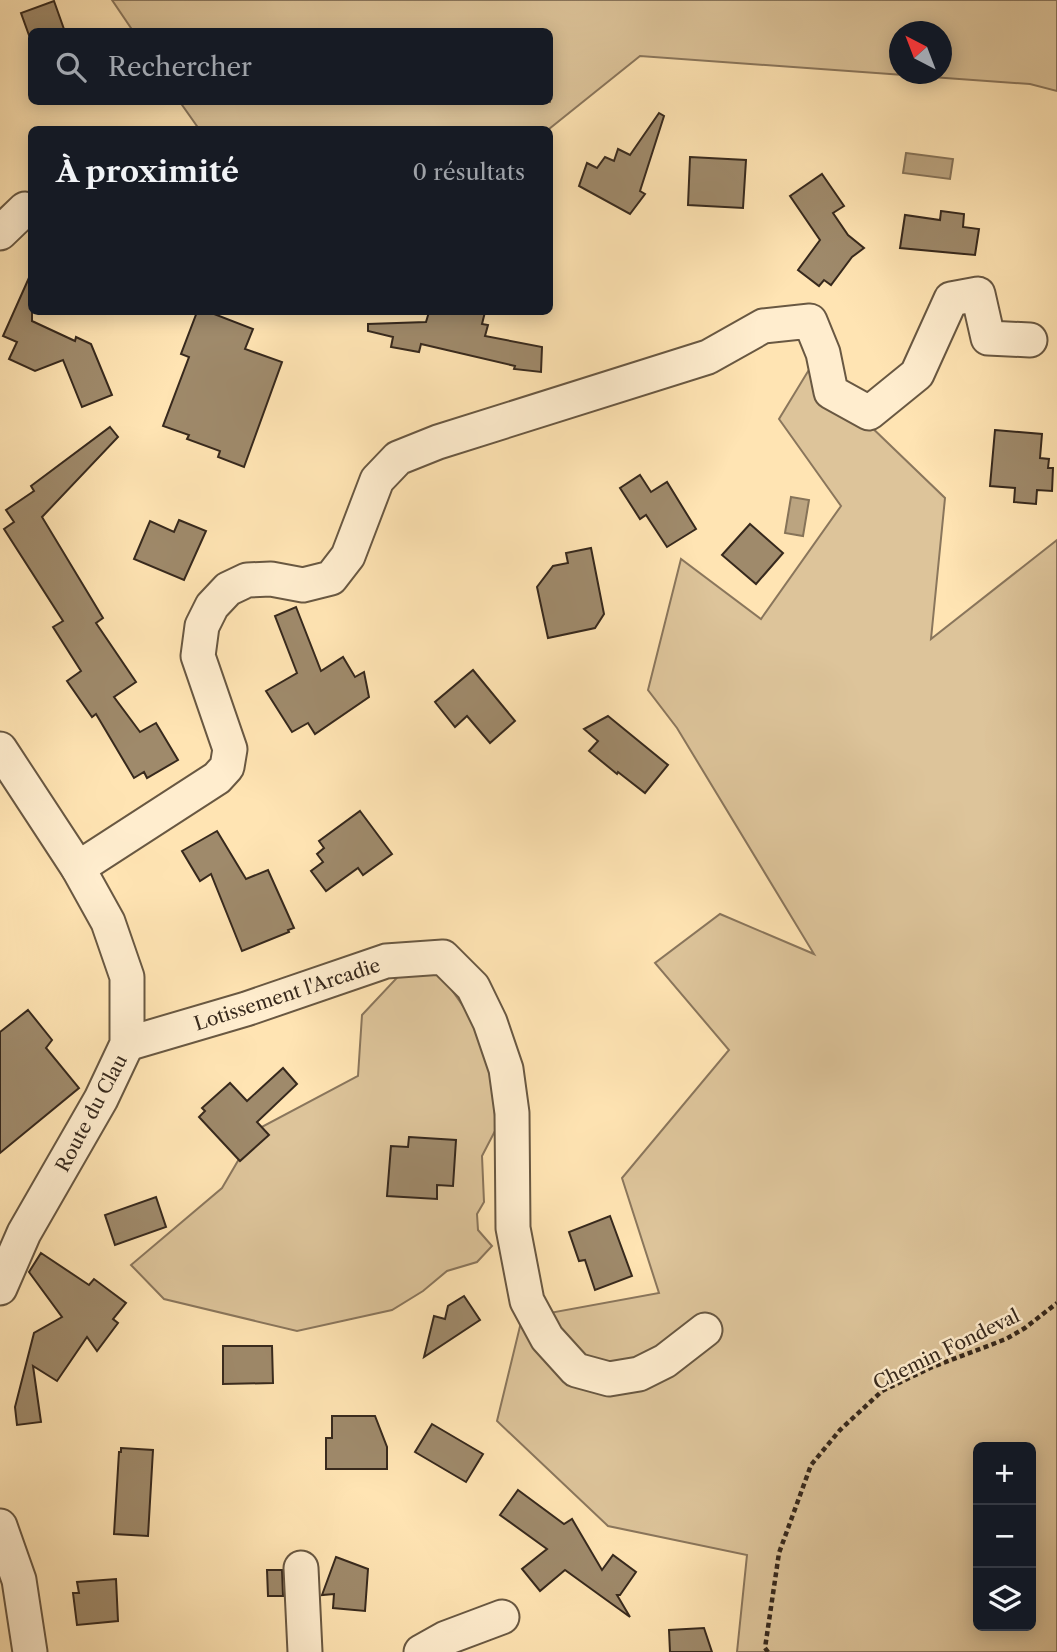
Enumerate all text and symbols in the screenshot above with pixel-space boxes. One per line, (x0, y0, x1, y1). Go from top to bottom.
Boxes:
north arrow (889, 21, 952, 84)
search box (28, 28, 553, 105)
icon: search (52, 48, 90, 86)
text: Rechercher (108, 51, 252, 83)
text: À proximité (56, 153, 239, 190)
text: 0 résultats (413, 158, 525, 186)
street label: Lotissement l'Arcadie (191, 954, 383, 1035)
street label: Route du Clau (51, 1050, 132, 1176)
street label: Chemin Fondeval (869, 1304, 1023, 1395)
map controls (973, 1442, 1036, 1631)
button: + (973, 1442, 1036, 1505)
button: − (973, 1505, 1036, 1568)
button: layers (973, 1568, 1036, 1631)

